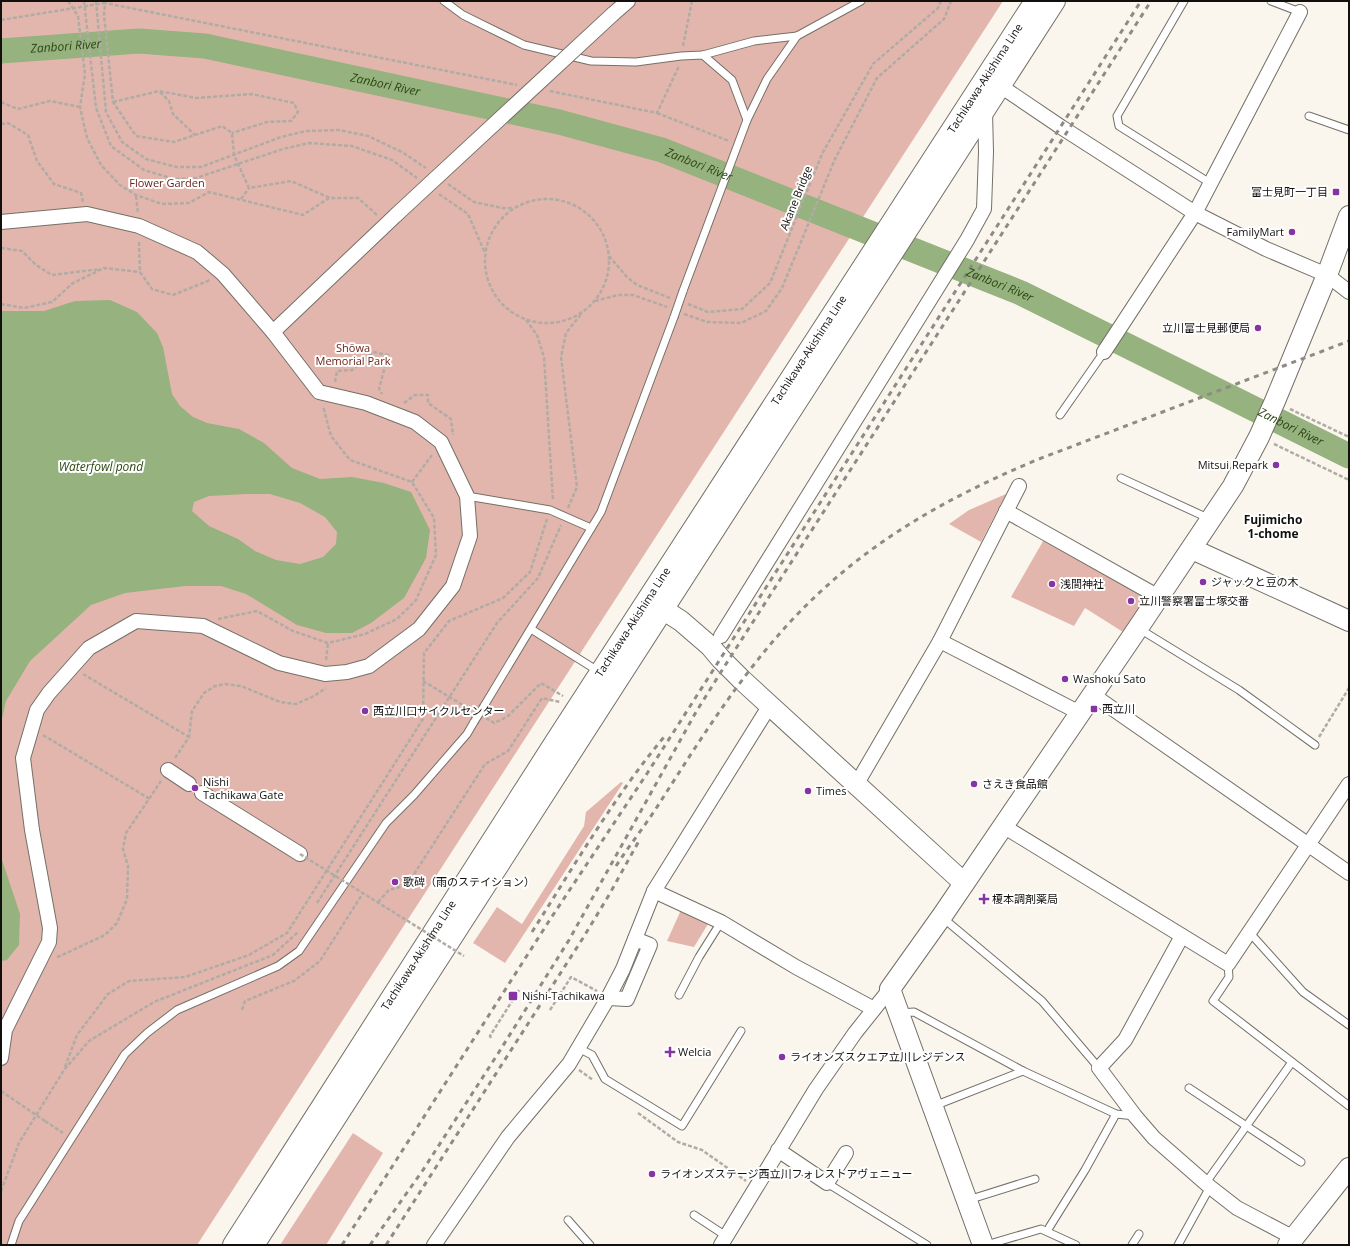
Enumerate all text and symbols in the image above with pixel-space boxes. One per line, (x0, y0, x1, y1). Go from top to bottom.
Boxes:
street label: Tachikawa-Akishima Line (943, 20, 1026, 136)
water label: Zanbori River (29, 35, 103, 57)
water label: Zanbori River (348, 68, 423, 100)
water label: Zanbori River (662, 143, 736, 186)
street label: Akane Bridge (776, 164, 815, 232)
park label: Flower Garden (129, 175, 205, 190)
place label: 富士見町一丁目 (1251, 184, 1328, 199)
marker: 富士見町一丁目 (1331, 187, 1341, 197)
place label: FamilyMart (1227, 224, 1284, 239)
marker: FamilyMart (1287, 227, 1297, 237)
water label: Zanbori River (963, 263, 1037, 306)
street label: Tachikawa-Akishima Line (767, 292, 849, 408)
place label: 立川富士見郵便局 (1162, 320, 1250, 335)
marker: 立川富士見郵便局 (1253, 323, 1263, 333)
park label: Shōwa Memorial Park (316, 340, 391, 368)
water label: Zanbori River (1255, 403, 1328, 451)
place label: Mitsui Repark (1198, 457, 1268, 472)
water label: Waterfowl pond (59, 458, 144, 475)
marker: Mitsui Repark (1271, 460, 1281, 470)
district label: Fujimicho 1-chome (1244, 511, 1302, 542)
street label: Tachikawa-Akishima Line (591, 564, 673, 680)
place label: ジャックと豆の木 (1211, 574, 1298, 589)
place label: 浅間神社 (1060, 576, 1104, 591)
marker: ジャックと豆の木 (1198, 577, 1208, 587)
marker: 浅間神社 (1047, 579, 1057, 589)
place label: 立川警察署富士塚交番 (1139, 593, 1249, 608)
marker: 立川警察署富士塚交番 (1126, 596, 1136, 606)
place label: Washoku Sato (1073, 671, 1146, 686)
marker: Washoku Sato (1060, 674, 1070, 684)
place label: 西立川 (1102, 701, 1135, 716)
place label: 西立川口サイクルセンター (373, 703, 504, 718)
marker: 西立川 (1089, 704, 1099, 714)
marker: 西立川口サイクルセンター (360, 706, 370, 716)
place label: Nishi Tachikawa Gate (203, 774, 284, 802)
place label: さえき食品館 (982, 776, 1048, 791)
marker: さえき食品館 (969, 779, 979, 789)
marker: Nishi Tachikawa Gate (190, 783, 200, 793)
place label: Times (816, 783, 846, 798)
marker: Times (803, 786, 813, 796)
place label: 歌碑（雨のステイション） (403, 874, 535, 889)
marker: 歌碑（雨のステイション） (390, 877, 400, 887)
place label: 榎本調剤薬局 (992, 891, 1058, 906)
marker: 榎本調剤薬局 (979, 894, 989, 904)
street label: Tachikawa-Akishima Line (377, 897, 459, 1013)
place label: Nishi-Tachikawa (522, 988, 605, 1003)
marker: Nishi-Tachikawa (507, 990, 519, 1002)
place label: Welcia (678, 1044, 711, 1059)
marker: Welcia (665, 1047, 675, 1057)
place label: ライオンズスクエア立川レジデンス (790, 1049, 966, 1064)
marker: ライオンズスクエア立川レジデンス (777, 1052, 787, 1062)
place label: ライオンズステージ西立川フォレストアヴェニュー (660, 1166, 913, 1181)
marker: ライオンズステージ西立川フォレストアヴェニュー (647, 1169, 657, 1179)

